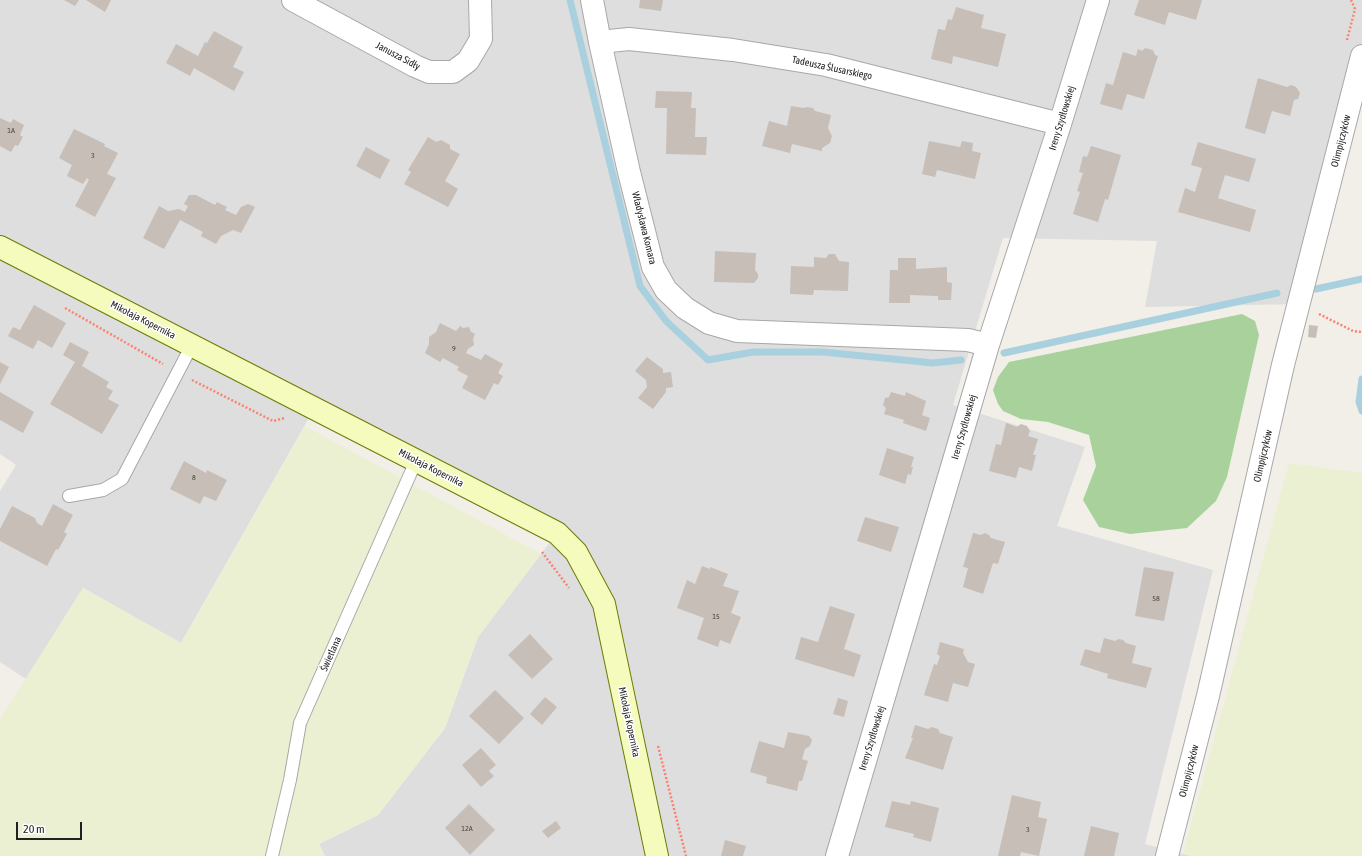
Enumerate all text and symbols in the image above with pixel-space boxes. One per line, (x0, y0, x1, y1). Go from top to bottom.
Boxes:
street label: Janusza Sidły (374, 39, 422, 73)
street label: Tadeusza Ślusarskiego (791, 54, 873, 82)
street label: Ireny Szydłowskiej (1046, 84, 1078, 152)
street label: Olimpijczyków (1329, 114, 1353, 168)
house number: 1A (7, 125, 15, 135)
house number: 3 (91, 150, 95, 160)
street label: Władysława Komara (629, 190, 659, 266)
street label: Mikołaja Kopernika (108, 298, 178, 342)
house number: 9 (452, 343, 456, 353)
street label: Ireny Szydłowskiej (949, 393, 979, 461)
street label: Olimpijczyków (1251, 429, 1275, 483)
street label: Mikołaja Kopernika (396, 446, 466, 490)
house number: 8 (192, 472, 196, 482)
house number: 58 (1152, 593, 1160, 603)
house number: 15 (712, 611, 720, 621)
street label: Świetlana (318, 635, 344, 673)
street label: Mikołaja Kopernika (616, 686, 642, 758)
street label: Ireny Szydłowskiej (856, 704, 888, 772)
street label: Olimpijczyków (1177, 744, 1201, 798)
scale bar (18, 814, 84, 840)
text: 20 m (23, 822, 45, 836)
house number: 12A (461, 823, 473, 833)
house number: 3 (1026, 824, 1030, 834)

